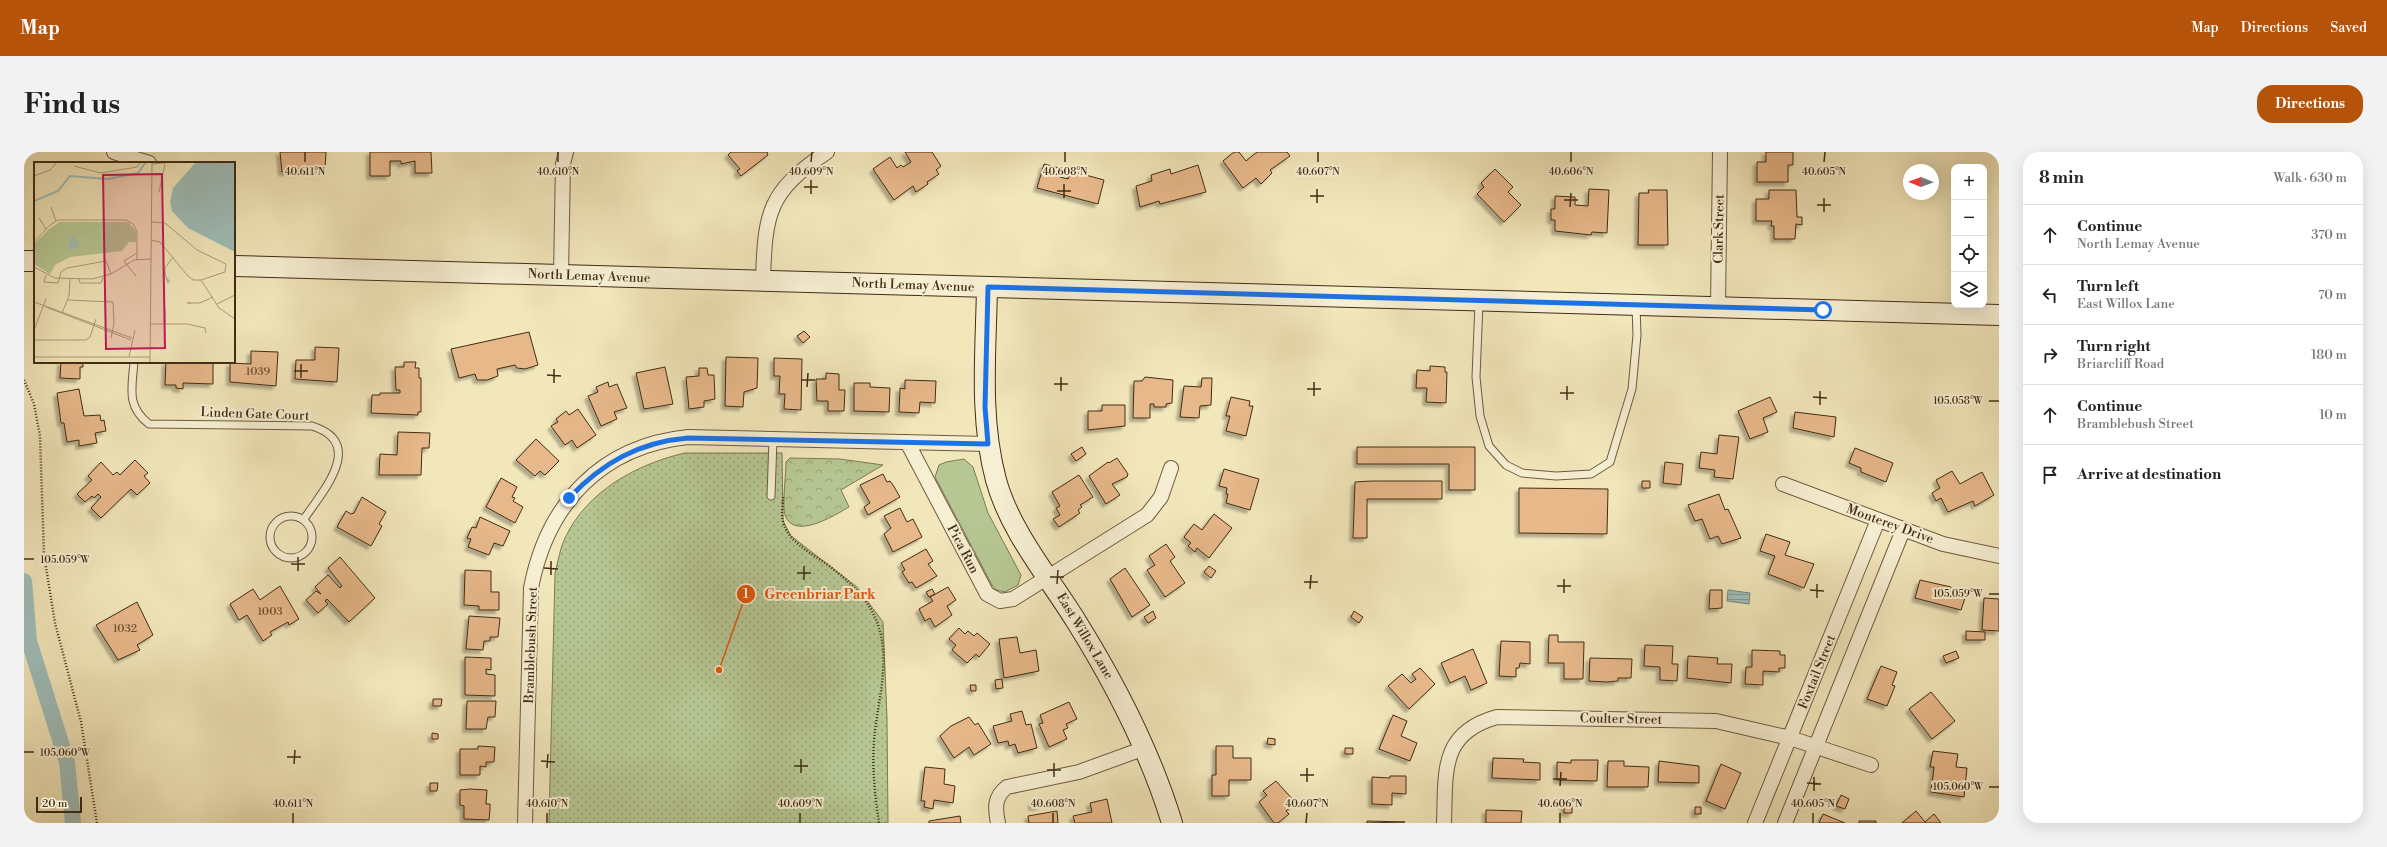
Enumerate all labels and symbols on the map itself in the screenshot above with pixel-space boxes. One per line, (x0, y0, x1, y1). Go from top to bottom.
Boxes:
inset map (34, 162, 235, 363)
north arrow (1903, 164, 1939, 200)
text: 40.611°N (285, 166, 326, 178)
text: 40.610°N (537, 166, 580, 178)
text: 40.609°N (789, 166, 834, 178)
text: 40.608°N (1043, 166, 1088, 178)
text: 40.607°N (1296, 166, 1340, 178)
text: 40.606°N (1549, 166, 1594, 178)
text: 40.605°N (1802, 166, 1847, 178)
street label: Clark Street (1710, 194, 1728, 264)
street label: North Lemay Avenue (527, 266, 651, 286)
street label: North Lemay Avenue (851, 275, 975, 295)
route start (1814, 301, 1832, 319)
house number: 1039 (246, 365, 271, 379)
text: 105.058°W (1933, 395, 1984, 407)
street label: Linden Gate Court (200, 404, 310, 424)
route end (560, 489, 578, 507)
street label: Monterey Drive (1844, 501, 1936, 547)
street label: Pica Run (943, 522, 983, 576)
text: 105.059°W (40, 554, 91, 566)
callout: Greenbriar Park (736, 581, 884, 607)
street label: Bramblebush Street (521, 586, 541, 705)
text: Greenbriar Park (764, 586, 876, 604)
text: 1 (743, 587, 749, 602)
text: 105.059°W (1933, 588, 1984, 600)
street label: East Willox Lane (1053, 590, 1117, 682)
house number: 1003 (257, 605, 283, 619)
house number: 1032 (113, 622, 137, 636)
street label: Foxtail Street (1795, 632, 1839, 712)
street label: Coulter Street (1580, 710, 1663, 728)
text: 105.060°W (40, 747, 91, 759)
text: 105.060°W (1933, 781, 1984, 793)
scale bar (36, 795, 82, 814)
text: 40.611°N (273, 798, 314, 810)
text: 40.610°N (526, 798, 569, 810)
text: 40.609°N (778, 798, 823, 810)
text: 40.608°N (1031, 798, 1076, 810)
text: 40.607°N (1285, 798, 1329, 810)
text: 40.606°N (1538, 798, 1583, 810)
text: 40.605°N (1791, 798, 1836, 810)

